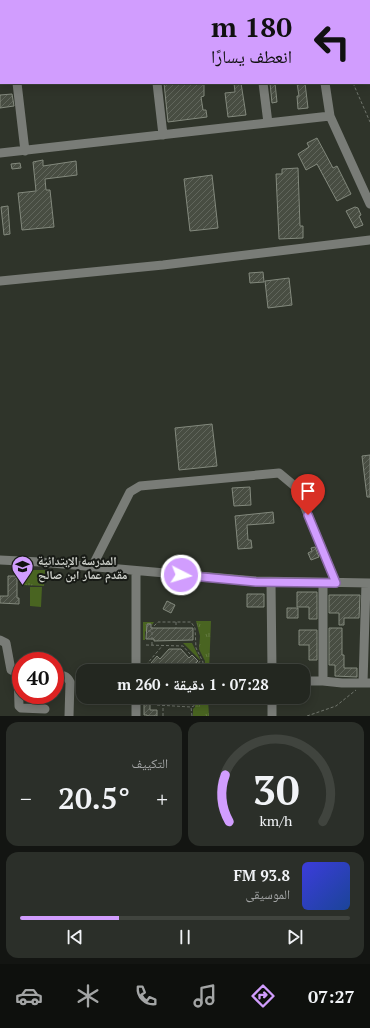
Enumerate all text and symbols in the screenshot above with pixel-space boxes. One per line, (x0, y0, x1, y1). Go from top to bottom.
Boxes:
text: 180 m (211, 8, 292, 45)
icon: left (306, 16, 358, 68)
text: انعطف يسارًا (211, 44, 292, 68)
pin (291, 474, 325, 515)
icon: arrive (297, 480, 319, 502)
place label: المدرسة الإبتدائية مقدم عمار ابن صالح (38, 553, 128, 583)
school or university icon: المدرسة الإبتدائية مقدم عمار ابن صالح (9, 554, 35, 587)
position arrow (160, 554, 202, 596)
speed limit sign: 40 (12, 652, 64, 704)
text: 07:28 · 1 دقيقة · 260 m (117, 674, 269, 694)
text: التكييف (132, 754, 168, 772)
text: 30 (252, 762, 300, 817)
text: 20.5° (58, 778, 130, 818)
text: − (20, 784, 32, 813)
text: + (156, 784, 168, 813)
text: km/h (260, 811, 293, 830)
text: 93.8 FM (233, 865, 290, 885)
text: الموسيقى (246, 885, 290, 903)
icon: previous (64, 926, 86, 948)
icon: pause (174, 926, 196, 948)
icon: next (284, 926, 306, 948)
icon: car (15, 982, 43, 1010)
icon: climate (74, 982, 102, 1010)
icon: phone (132, 982, 160, 1010)
icon: music (191, 982, 219, 1010)
icon: directions (249, 982, 277, 1010)
text: 07:27 (308, 984, 355, 1008)

